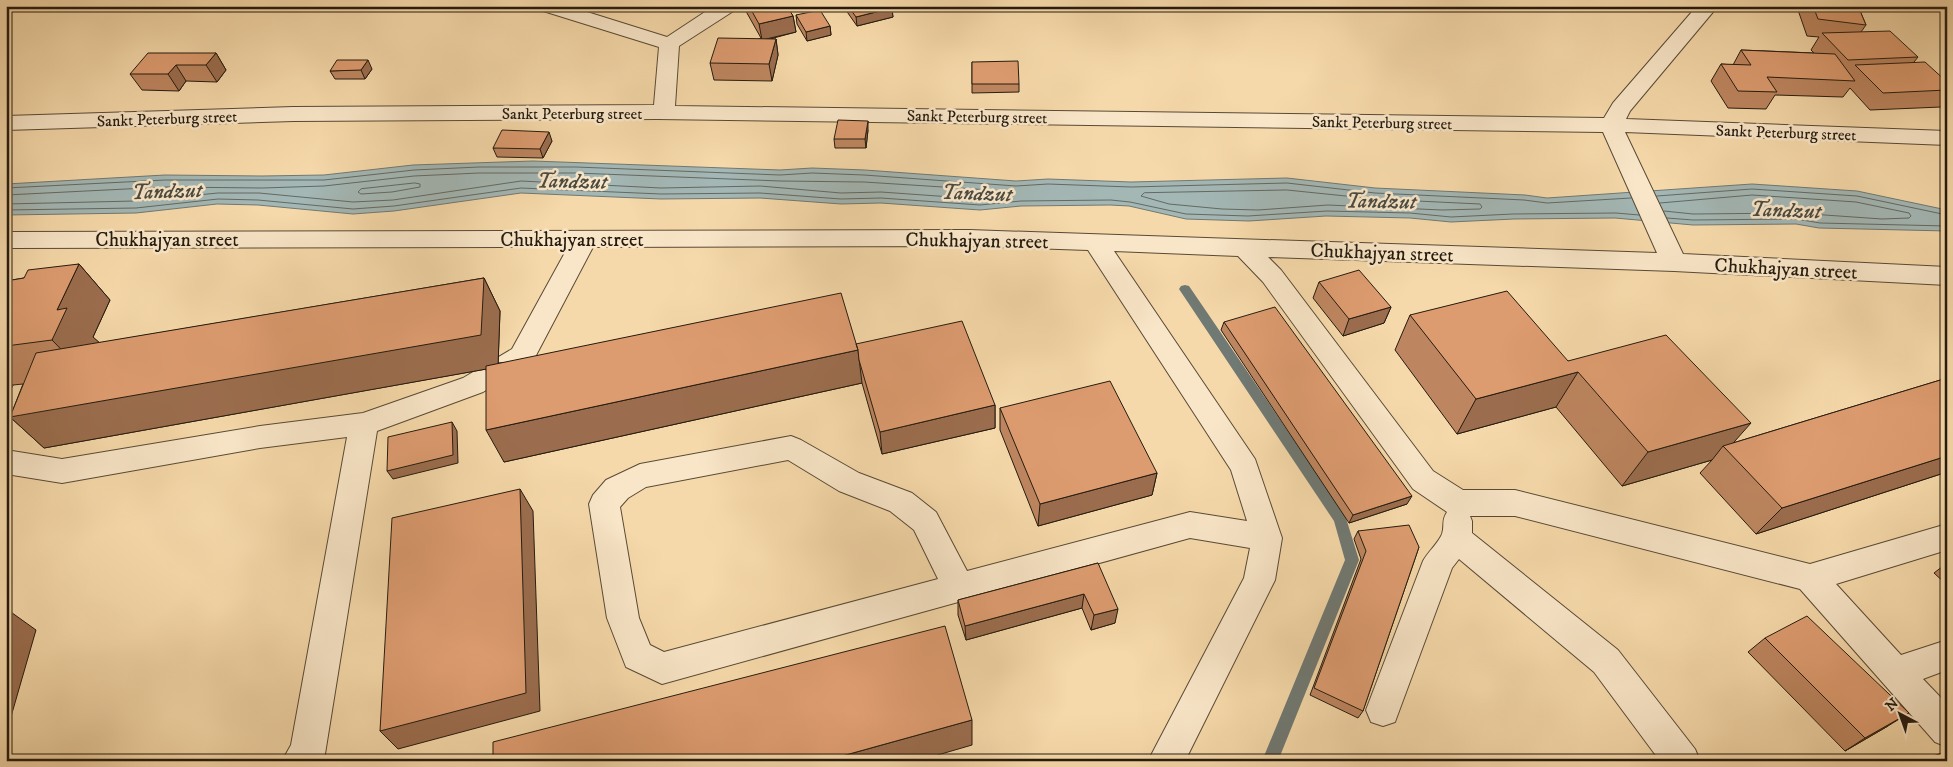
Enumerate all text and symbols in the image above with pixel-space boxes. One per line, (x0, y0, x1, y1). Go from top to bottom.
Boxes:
street label: Sankt Peterburg street (502, 104, 642, 124)
street label: Sankt Peterburg street (907, 106, 1047, 128)
street label: Sankt Peterburg street (96, 107, 238, 131)
street label: Sankt Peterburg street (1312, 112, 1452, 134)
street label: Sankt Peterburg street (1715, 121, 1857, 145)
water label: Tandzut (537, 168, 609, 196)
water label: Tandzut (131, 178, 204, 206)
water label: Tandzut (941, 180, 1014, 208)
water label: Tandzut (1346, 188, 1418, 216)
water label: Tandzut (1750, 197, 1823, 225)
street label: Chukhajyan street (95, 228, 239, 253)
street label: Chukhajyan street (500, 228, 644, 253)
street label: Chukhajyan street (905, 228, 1049, 255)
street label: Chukhajyan street (1310, 239, 1454, 268)
street label: Chukhajyan street (1714, 253, 1858, 286)
north arrow (1876, 690, 1926, 740)
text: N (1882, 694, 1903, 716)

